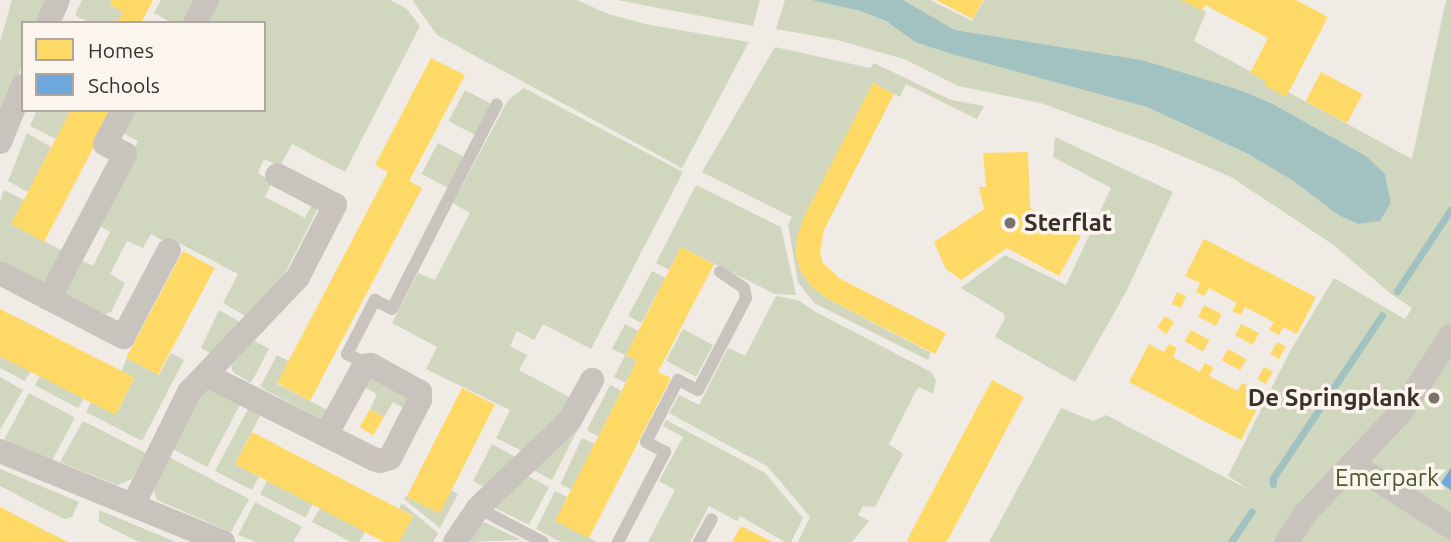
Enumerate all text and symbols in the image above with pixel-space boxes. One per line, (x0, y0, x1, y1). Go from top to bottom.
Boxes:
legend (21, 21, 266, 112)
text: Homes (88, 38, 154, 62)
text: Schools (88, 73, 160, 97)
place label: Sterflat (1024, 209, 1112, 237)
marker: Sterflat (1002, 215, 1018, 231)
place label: De Springplank (1248, 384, 1420, 412)
marker: De Springplank (1426, 390, 1442, 406)
park label: Emerpark (1335, 464, 1439, 492)

